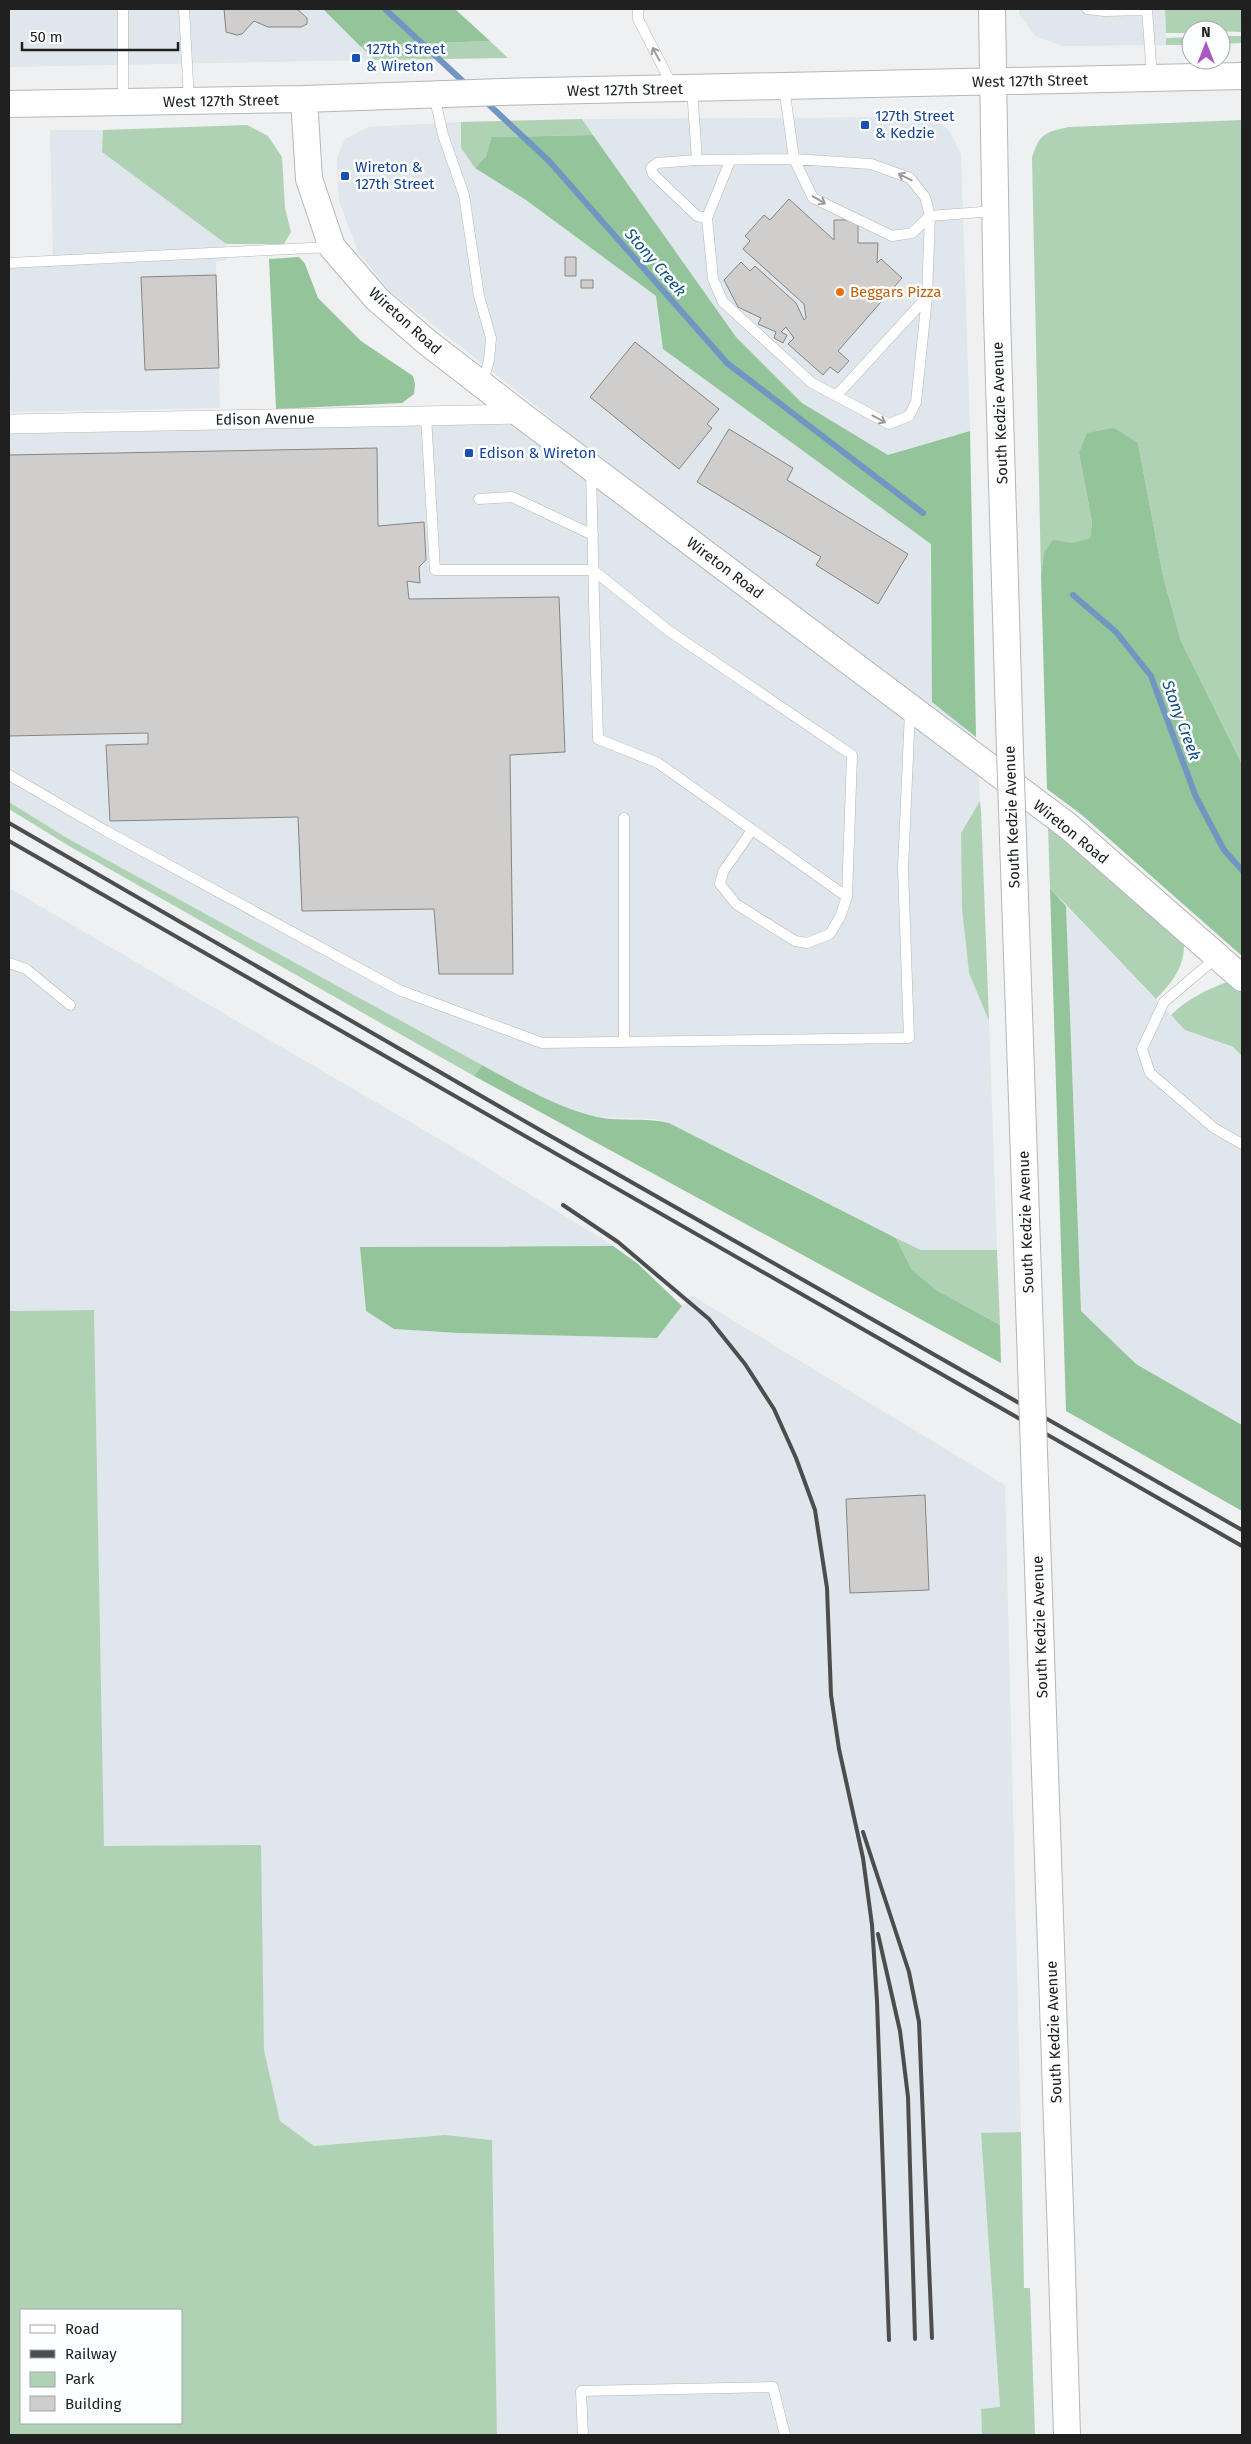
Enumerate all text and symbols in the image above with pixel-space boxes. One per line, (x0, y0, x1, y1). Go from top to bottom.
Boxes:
scale bar (22, 20, 179, 52)
north arrow (1181, 20, 1231, 70)
text: N (1201, 24, 1211, 41)
text: 50 m (30, 28, 63, 46)
place label: 127th Street & Wireton (366, 40, 446, 75)
one-way arrow (651, 47, 660, 62)
marker: 127th Street & Wireton (350, 52, 362, 64)
street label: West 127th Street (972, 71, 1089, 91)
street label: West 127th Street (567, 80, 684, 100)
street label: West 127th Street (163, 91, 280, 111)
place label: 127th Street & Kedzie (875, 107, 955, 142)
marker: 127th Street & Kedzie (859, 119, 871, 131)
place label: Wireton & 127th Street (355, 158, 435, 193)
marker: Wireton & 127th Street (339, 170, 351, 182)
one-way arrow (898, 172, 913, 182)
one-way arrow (812, 194, 826, 205)
water label: Stony Creek (620, 224, 690, 300)
place label: Beggars Pizza (850, 283, 941, 301)
street label: Wireton Road (365, 284, 445, 358)
marker: Beggars Pizza (834, 286, 846, 298)
street label: South Kedzie Avenue (989, 342, 1011, 484)
street label: Edison Avenue (215, 409, 315, 429)
one-way arrow (871, 414, 886, 424)
place label: Edison & Wireton (479, 444, 596, 462)
marker: Edison & Wireton (463, 447, 475, 459)
street label: Wireton Road (683, 533, 767, 603)
water label: Stony Creek (1158, 677, 1205, 763)
street label: South Kedzie Avenue (1001, 746, 1023, 888)
street label: Wireton Road (1030, 796, 1112, 868)
street label: South Kedzie Avenue (1015, 1151, 1037, 1293)
street label: South Kedzie Avenue (1029, 1556, 1051, 1698)
street label: South Kedzie Avenue (1043, 1961, 1065, 2103)
legend (20, 2309, 182, 2424)
text: Road (65, 2320, 100, 2338)
text: Railway (65, 2345, 117, 2363)
text: Park (65, 2370, 95, 2388)
text: Building (65, 2395, 121, 2413)

